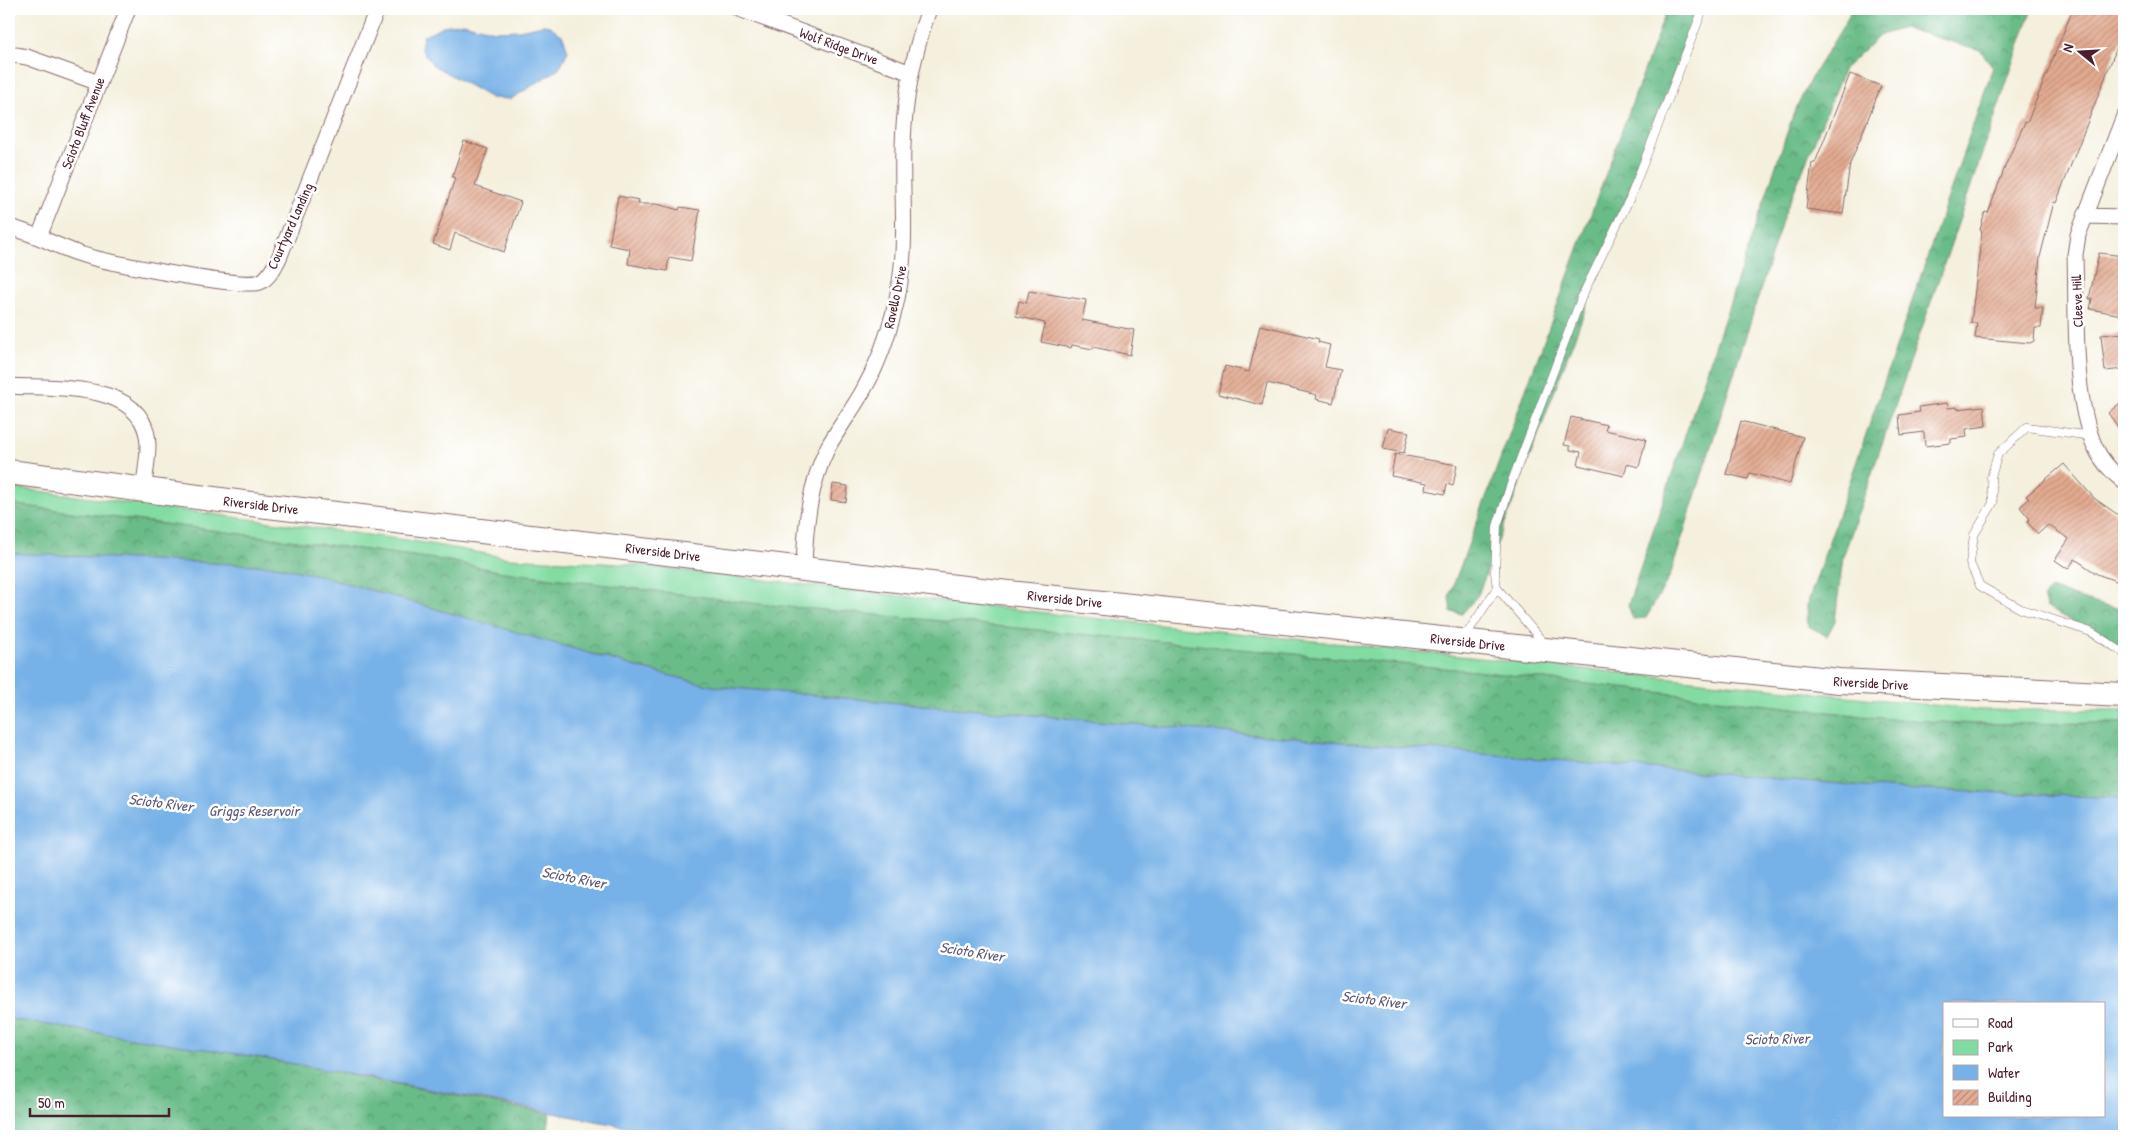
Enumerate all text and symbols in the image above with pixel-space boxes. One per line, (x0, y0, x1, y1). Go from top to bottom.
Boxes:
street label: Wolf Ridge Drive (797, 22, 882, 70)
north arrow (2056, 28, 2106, 78)
text: N (2057, 41, 2078, 54)
street label: Scioto Bluff Avenue (56, 74, 109, 171)
street label: Courtyard Landing (262, 180, 318, 272)
street label: Ravello Drive (879, 263, 911, 330)
street label: Cleeve Hill (2066, 273, 2087, 328)
street label: Riverside Drive (223, 490, 300, 519)
street label: Riverside Drive (625, 537, 702, 566)
street label: Riverside Drive (1027, 585, 1104, 612)
street label: Riverside Drive (1430, 628, 1507, 655)
street label: Riverside Drive (1833, 671, 1909, 694)
water label: Scioto River (128, 788, 197, 817)
water label: Griggs Reservoir (209, 800, 301, 821)
water label: Scioto River (540, 861, 610, 894)
water label: Scioto River (938, 936, 1008, 967)
water label: Scioto River (1341, 985, 1410, 1014)
legend (1943, 1002, 2106, 1118)
text: Road (1988, 1012, 2013, 1033)
water label: Scioto River (1744, 1027, 1812, 1050)
text: Park (1988, 1036, 2013, 1057)
text: Water (1988, 1062, 2020, 1083)
scale bar (30, 1085, 169, 1117)
text: Building (1988, 1086, 2032, 1107)
text: 50 m (38, 1092, 65, 1113)

